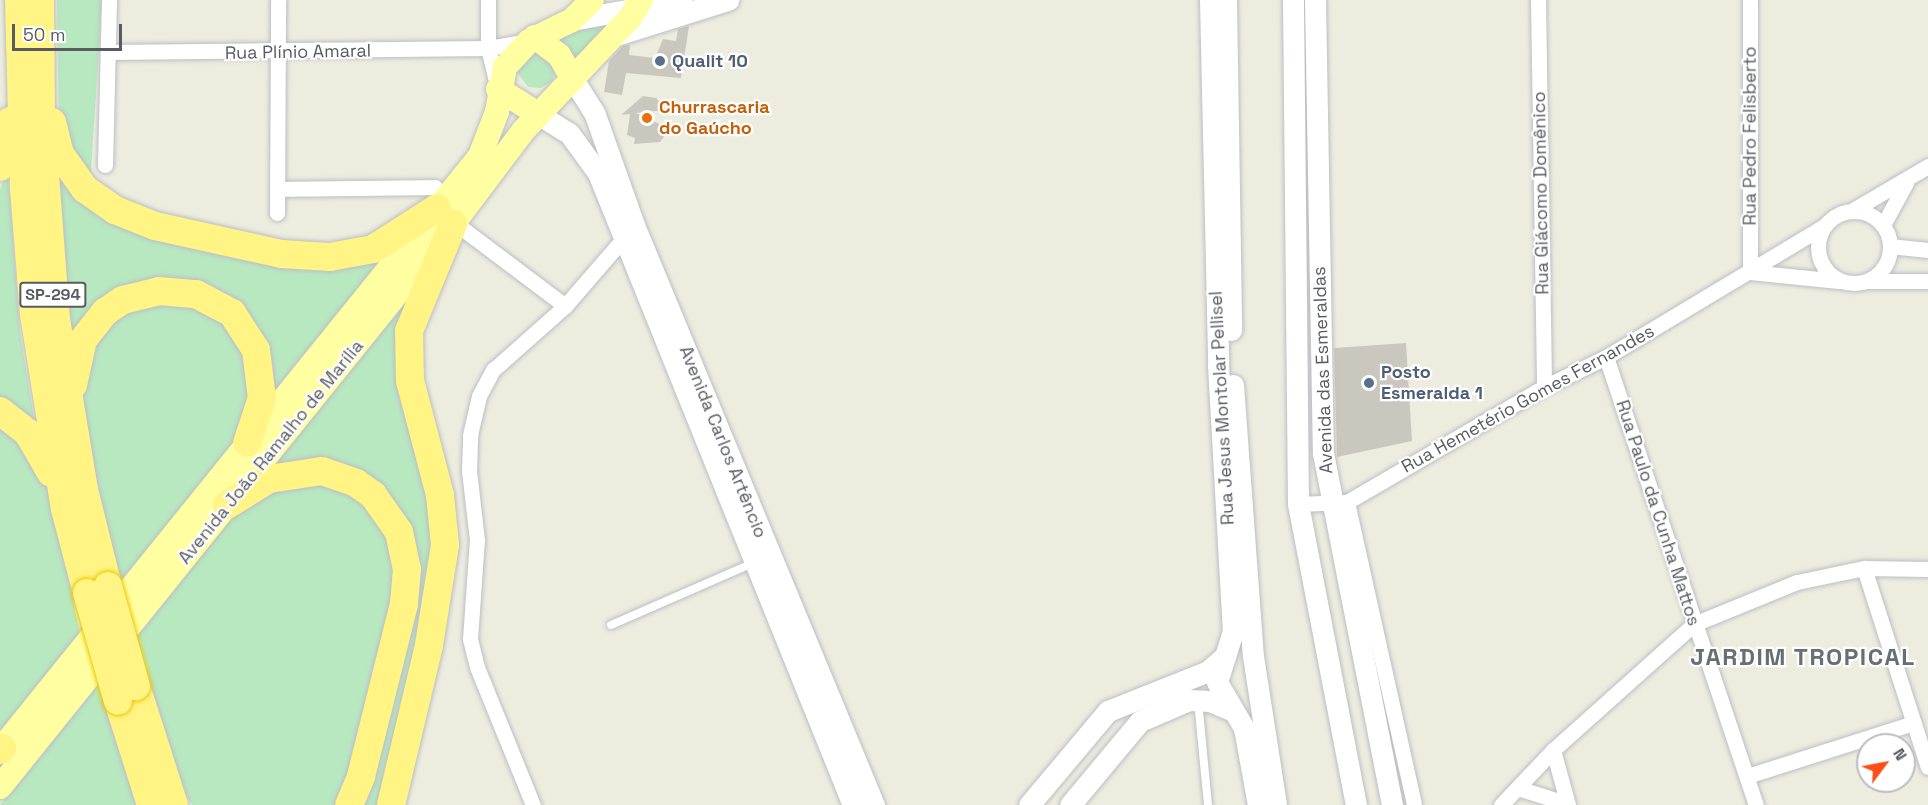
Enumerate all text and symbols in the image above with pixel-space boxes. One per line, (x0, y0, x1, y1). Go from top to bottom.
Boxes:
scale bar (15, 12, 124, 50)
text: 50 m (23, 23, 65, 46)
street label: Rua Plínio Amaral (225, 40, 371, 64)
street label: Rua Pedro Felisberto (1739, 46, 1761, 226)
place label: Qualit 10 (672, 50, 748, 72)
marker: Qualit 10 (653, 54, 667, 68)
street label: Rua Giácomo Domênico (1528, 91, 1554, 295)
place label: Churrascaria do Gaúcho (659, 97, 770, 140)
marker: Churrascaria do Gaúcho (640, 111, 654, 125)
street label: Avenida das Esmeraldas (1309, 266, 1337, 474)
road number: SP-294 (19, 282, 88, 308)
street label: Rua Jesus Montolar Pellisel (1205, 290, 1239, 526)
street label: Rua Hemetério Gomes Fernandes (1398, 320, 1658, 478)
street label: Avenida João Ramalho de Marília (174, 336, 368, 568)
street label: Avenida Carlos Artêncio (675, 343, 771, 541)
place label: Posto Esmeralda 1 (1381, 362, 1483, 404)
marker: Posto Esmeralda 1 (1362, 376, 1376, 390)
street label: Rua Paulo da Cunha Mattos (1611, 397, 1705, 629)
district label: JARDIM TROPICAL (1690, 643, 1916, 671)
north arrow (1856, 733, 1916, 793)
text: N (1888, 744, 1912, 764)

